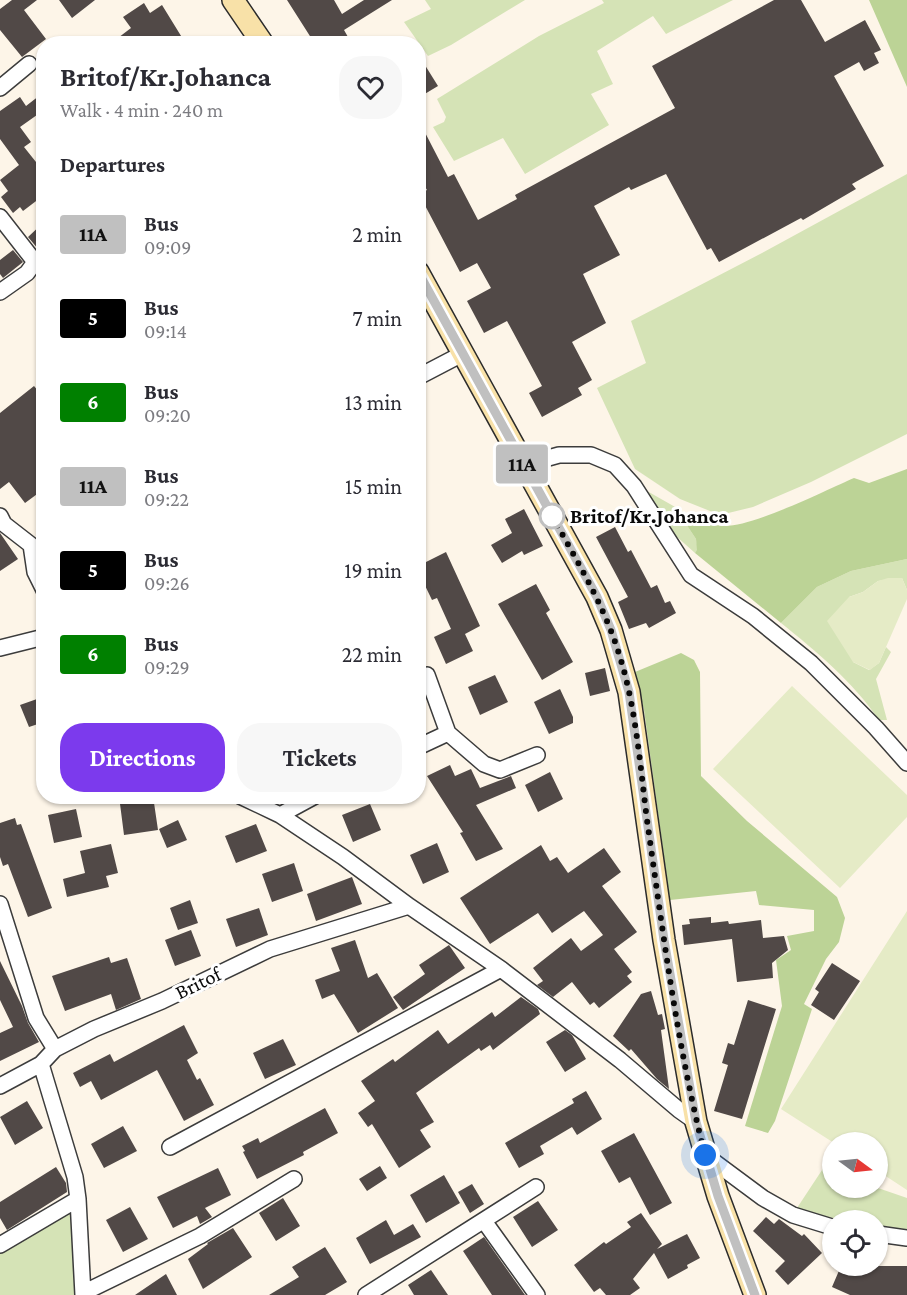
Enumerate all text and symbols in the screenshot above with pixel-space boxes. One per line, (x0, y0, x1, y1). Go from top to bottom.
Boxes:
button: heart (339, 56, 402, 119)
text: Britof/Kr.Johanca (60, 61, 271, 92)
text: Walk · 4 min · 240 m (60, 99, 223, 121)
text: Departures (60, 152, 165, 177)
text: Bus (144, 211, 178, 236)
text: 11A (79, 222, 107, 246)
text: 2 min (352, 222, 402, 247)
text: 09:09 (144, 236, 192, 258)
text: Bus (144, 295, 178, 320)
text: 5 (88, 306, 98, 330)
text: 7 min (352, 306, 402, 331)
text: 09:14 (144, 320, 187, 342)
text: Bus (144, 379, 178, 404)
text: 6 (87, 390, 99, 414)
text: 13 min (345, 390, 402, 415)
text: 09:20 (144, 404, 191, 426)
line badge: 11A (488, 444, 556, 484)
text: 11A (508, 452, 536, 476)
text: Bus (144, 463, 178, 488)
text: 11A (79, 474, 107, 498)
text: 15 min (345, 474, 402, 499)
text: 09:22 (144, 488, 189, 510)
marker: Britof/Kr.Johanca (539, 503, 565, 529)
place label: Britof/Kr.Johanca (570, 504, 729, 528)
text: Bus (144, 547, 178, 572)
text: 5 (88, 558, 98, 582)
text: 19 min (344, 558, 402, 583)
text: 09:26 (144, 572, 190, 594)
text: Bus (144, 631, 178, 656)
text: 6 (87, 642, 99, 666)
text: 22 min (342, 642, 402, 667)
text: 09:29 (144, 656, 190, 678)
button: Directions (60, 723, 225, 792)
button: Tickets (237, 723, 402, 792)
street label: Britof (171, 961, 226, 1004)
north arrow (822, 1132, 888, 1198)
map controls (822, 1132, 888, 1276)
your location (690, 1140, 720, 1170)
button: locate (822, 1210, 888, 1276)

